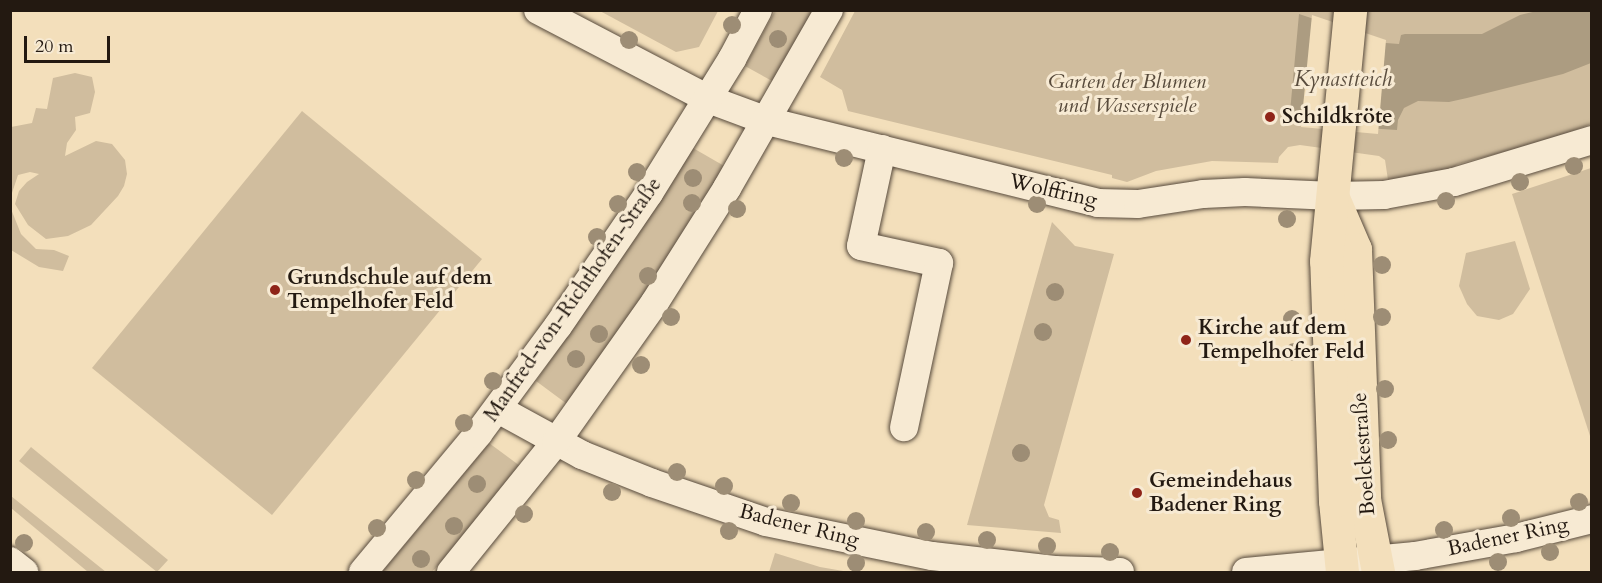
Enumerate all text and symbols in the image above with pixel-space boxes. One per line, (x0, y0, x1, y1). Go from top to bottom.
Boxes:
scale bar (27, 24, 112, 62)
text: 20 m (35, 34, 74, 59)
water label: Kynastteich (1294, 67, 1392, 93)
park label: Garten der Blumen und Wasserspiele (1048, 69, 1206, 119)
place label: Schildkröte (1282, 104, 1393, 130)
marker: Schildkröte (1263, 110, 1277, 124)
street label: Wolffring (1006, 169, 1100, 213)
street label: Manfred-von-Richthofen-Straße (479, 173, 667, 427)
place label: Grundschule auf dem Tempelhofer Feld (287, 265, 492, 315)
marker: Grundschule auf dem Tempelhofer Feld (268, 283, 282, 297)
place label: Kirche auf dem Tempelhofer Feld (1198, 315, 1365, 365)
marker: Kirche auf dem Tempelhofer Feld (1179, 333, 1193, 347)
street label: Boelckestraße (1347, 392, 1381, 516)
place label: Gemeindehaus Badener Ring (1149, 468, 1292, 518)
marker: Gemeindehaus Badener Ring (1130, 486, 1144, 500)
street label: Badener Ring (736, 499, 862, 553)
street label: Badener Ring (1445, 512, 1571, 562)

